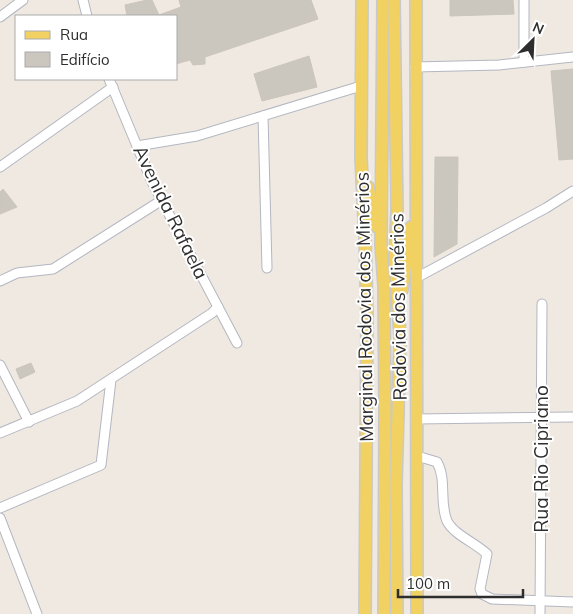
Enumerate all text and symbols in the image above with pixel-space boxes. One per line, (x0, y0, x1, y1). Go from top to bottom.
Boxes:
legend (15, 15, 178, 80)
north arrow (508, 15, 558, 65)
text: N (530, 18, 547, 38)
text: Rua (60, 25, 88, 44)
text: Edifício (60, 50, 110, 69)
street label: Avenida Rafaela (128, 141, 214, 283)
street label: Marginal Rodovia dos Minérios (350, 172, 378, 442)
street label: Rodovia dos Minérios (384, 213, 412, 401)
street label: Rua Rio Cipriano (529, 385, 553, 533)
scale bar (398, 566, 523, 598)
text: 100 m (406, 574, 450, 593)

